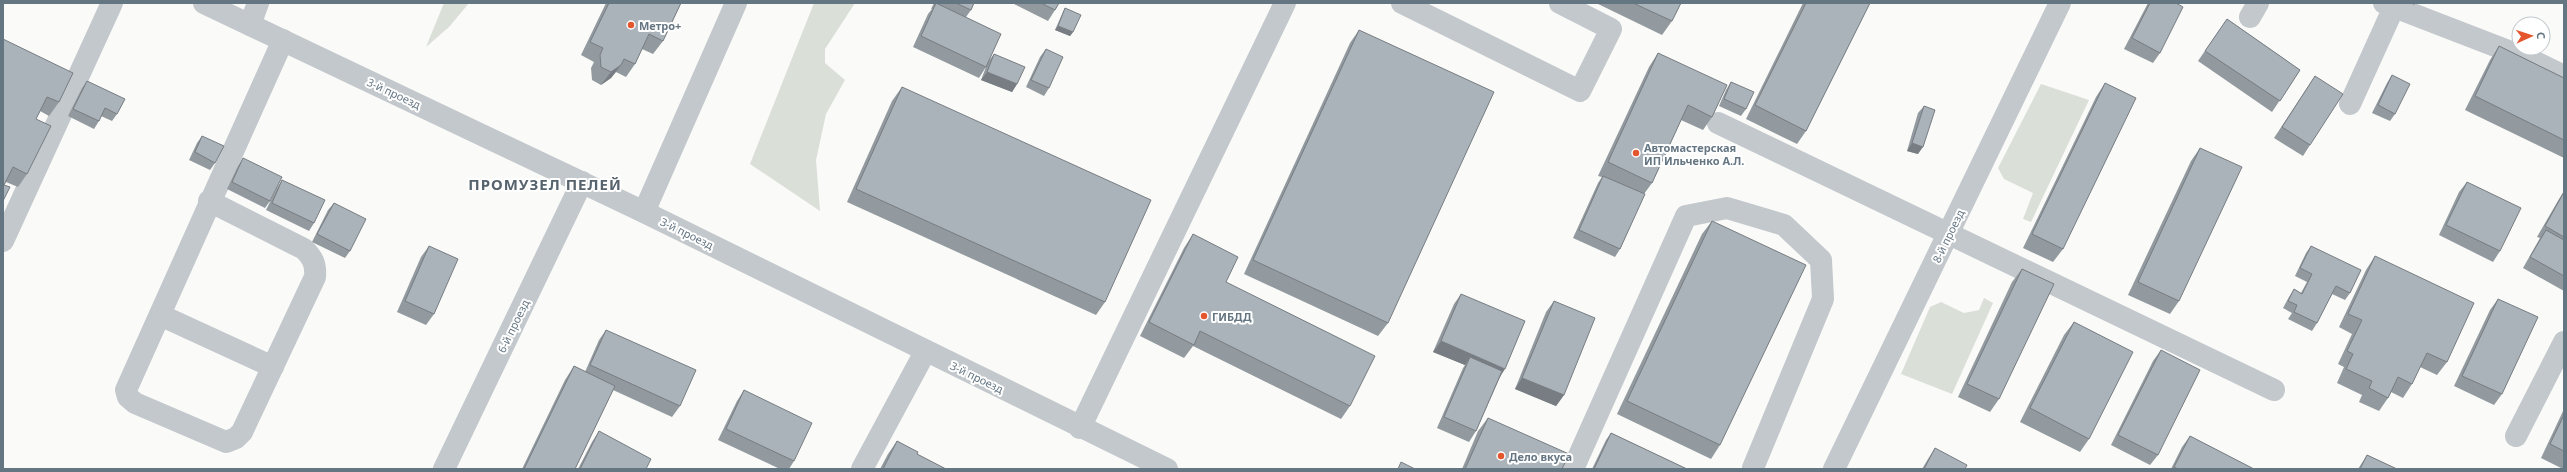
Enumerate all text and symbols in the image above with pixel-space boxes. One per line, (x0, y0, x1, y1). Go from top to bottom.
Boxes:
north arrow (2511, 16, 2551, 56)
place label: Метро+ (639, 18, 681, 33)
marker: Метро+ (626, 20, 636, 30)
text: С (2534, 32, 2549, 39)
street label: 3-й проезд (365, 74, 424, 112)
place label: Автомастерская ИП Ильченко А.Л. (1644, 140, 1744, 168)
marker: Автомастерская ИП Ильченко А.Л. (1631, 148, 1641, 158)
district label: ПРОМУЗЕЛ ПЕЛЕЙ (468, 174, 622, 194)
street label: 8-й проезд (1929, 207, 1967, 265)
street label: 3-й проезд (658, 214, 716, 252)
street label: 6-й проезд (494, 297, 532, 355)
place label: ГИБДД (1212, 309, 1252, 324)
marker: ГИБДД (1199, 311, 1209, 321)
street label: 3-й проезд (948, 358, 1006, 396)
place label: Дело вкуса (1509, 449, 1572, 464)
marker: Дело вкуса (1496, 451, 1506, 461)

